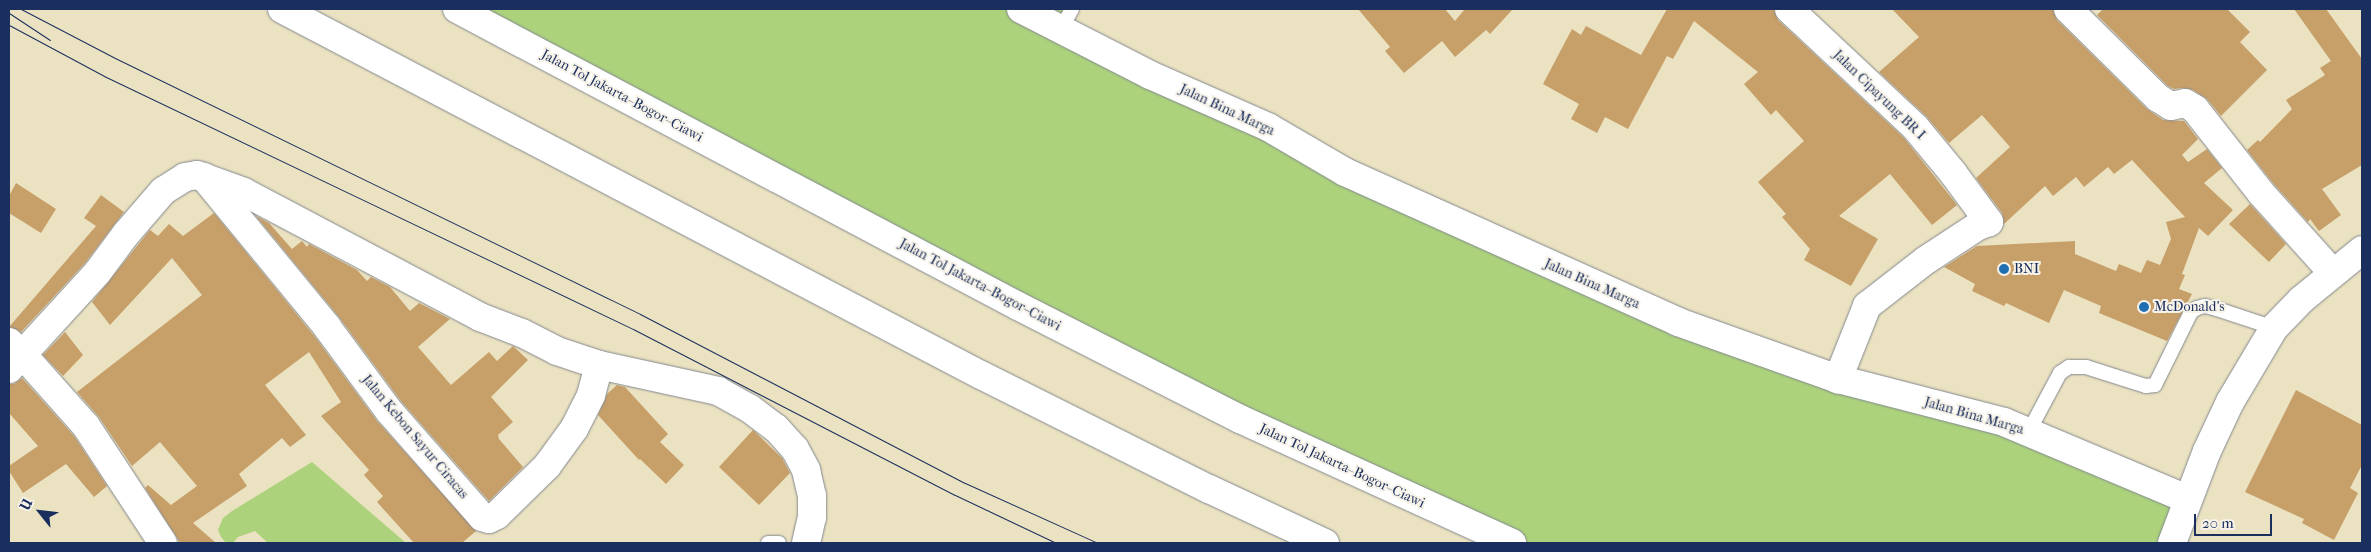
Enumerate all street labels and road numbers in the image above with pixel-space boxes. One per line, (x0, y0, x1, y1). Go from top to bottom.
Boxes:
street label: Jalan Tol Jakarta–Bogor–Ciawi (538, 46, 706, 146)
street label: Jalan Cipayung BR I (1829, 47, 1929, 143)
street label: Jalan Bina Marga (1177, 81, 1277, 139)
street label: Jalan Tol Jakarta–Bogor–Ciawi (896, 235, 1064, 335)
street label: Jalan Bina Marga (1542, 255, 1642, 313)
street label: Jalan Kebon Sayur Ciracas (358, 372, 472, 502)
street label: Jalan Bina Marga (1922, 394, 2026, 438)
street label: Jalan Tol Jakarta–Bogor–Ciawi (1257, 420, 1427, 512)

